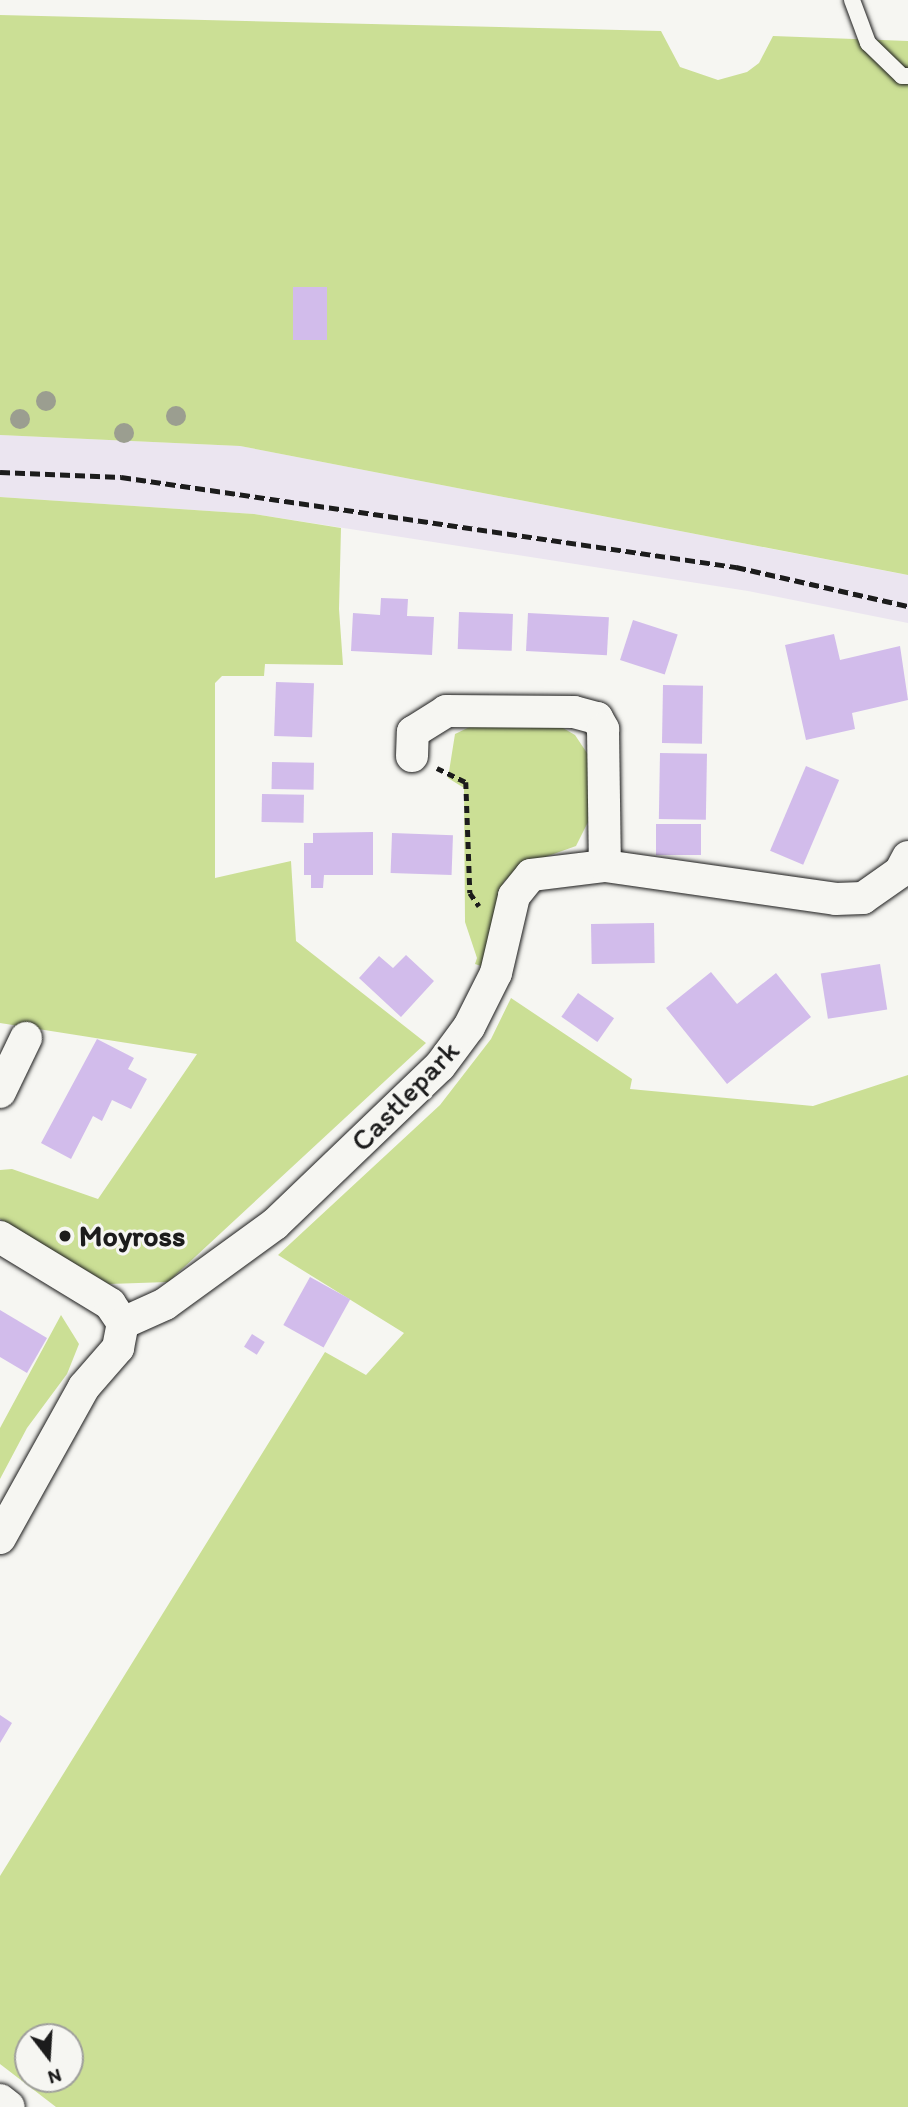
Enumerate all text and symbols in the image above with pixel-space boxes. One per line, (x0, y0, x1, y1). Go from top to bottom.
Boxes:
street label: Castlepark (343, 1033, 467, 1159)
place label: Moyross (79, 1218, 185, 1254)
marker: Moyross (57, 1228, 73, 1244)
north arrow (14, 2023, 84, 2093)
text: N (45, 2064, 64, 2090)

